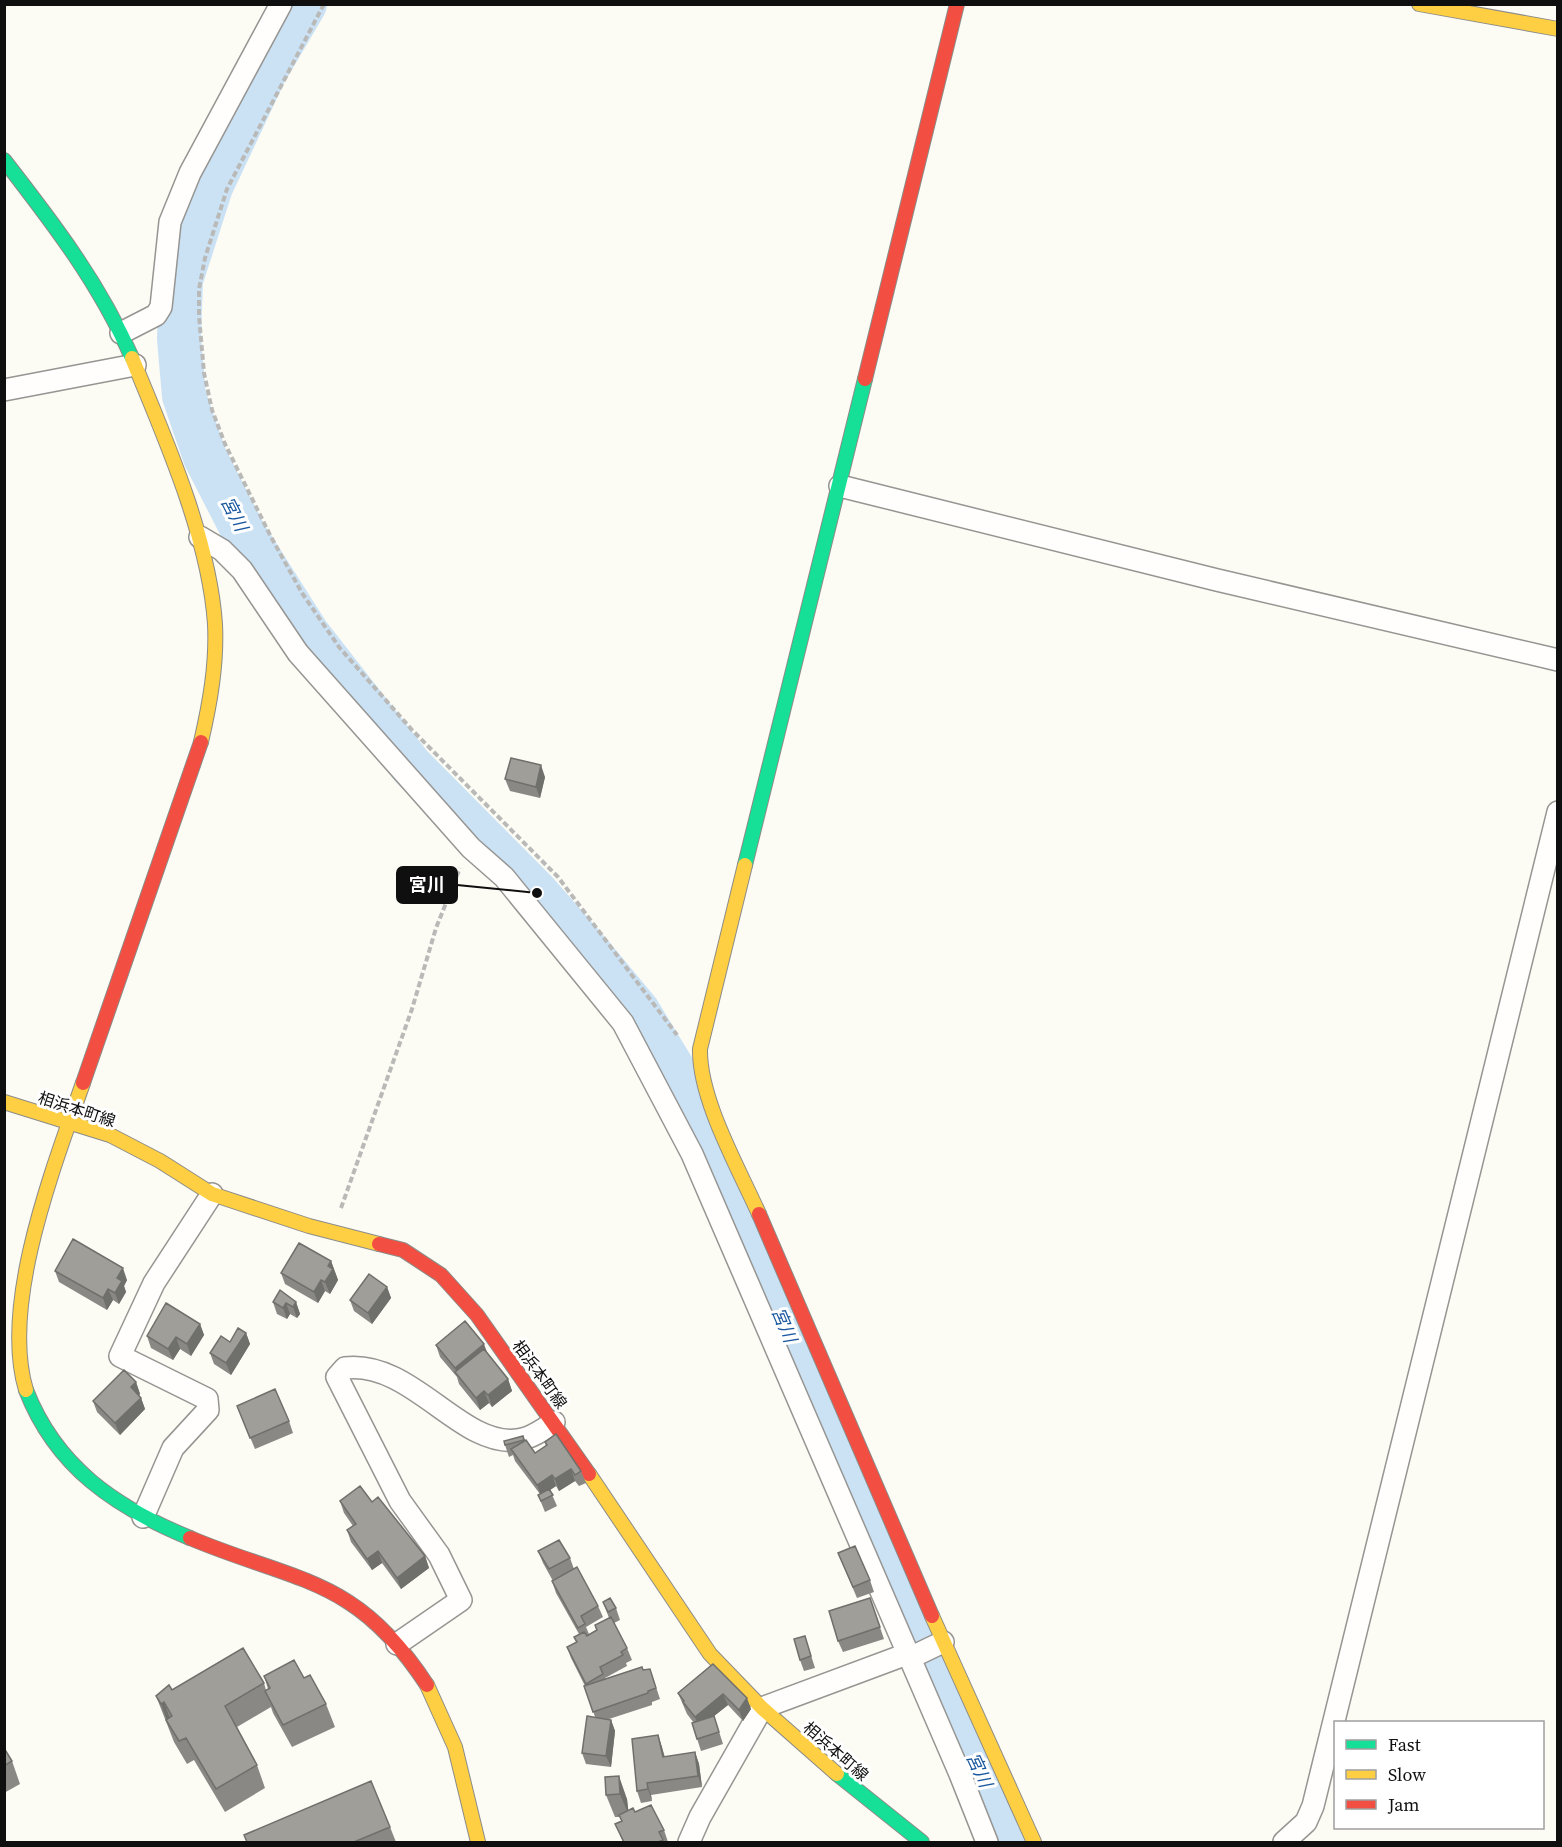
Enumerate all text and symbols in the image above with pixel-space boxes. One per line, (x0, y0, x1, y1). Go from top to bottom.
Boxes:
water label: 宮川 (215, 492, 255, 537)
callout: 宮川 (397, 867, 457, 903)
text: 宮川 (409, 872, 445, 897)
street label: 相浜本町線 (36, 1086, 118, 1132)
water label: 宮川 (766, 1303, 804, 1348)
street label: 相浜本町線 (508, 1335, 572, 1413)
street label: 相浜本町線 (799, 1716, 873, 1786)
legend (1334, 1721, 1544, 1829)
text: Fast (1388, 1732, 1421, 1757)
water label: 宮川 (961, 1748, 999, 1793)
text: Slow (1388, 1762, 1426, 1787)
text: Jam (1387, 1792, 1420, 1817)

